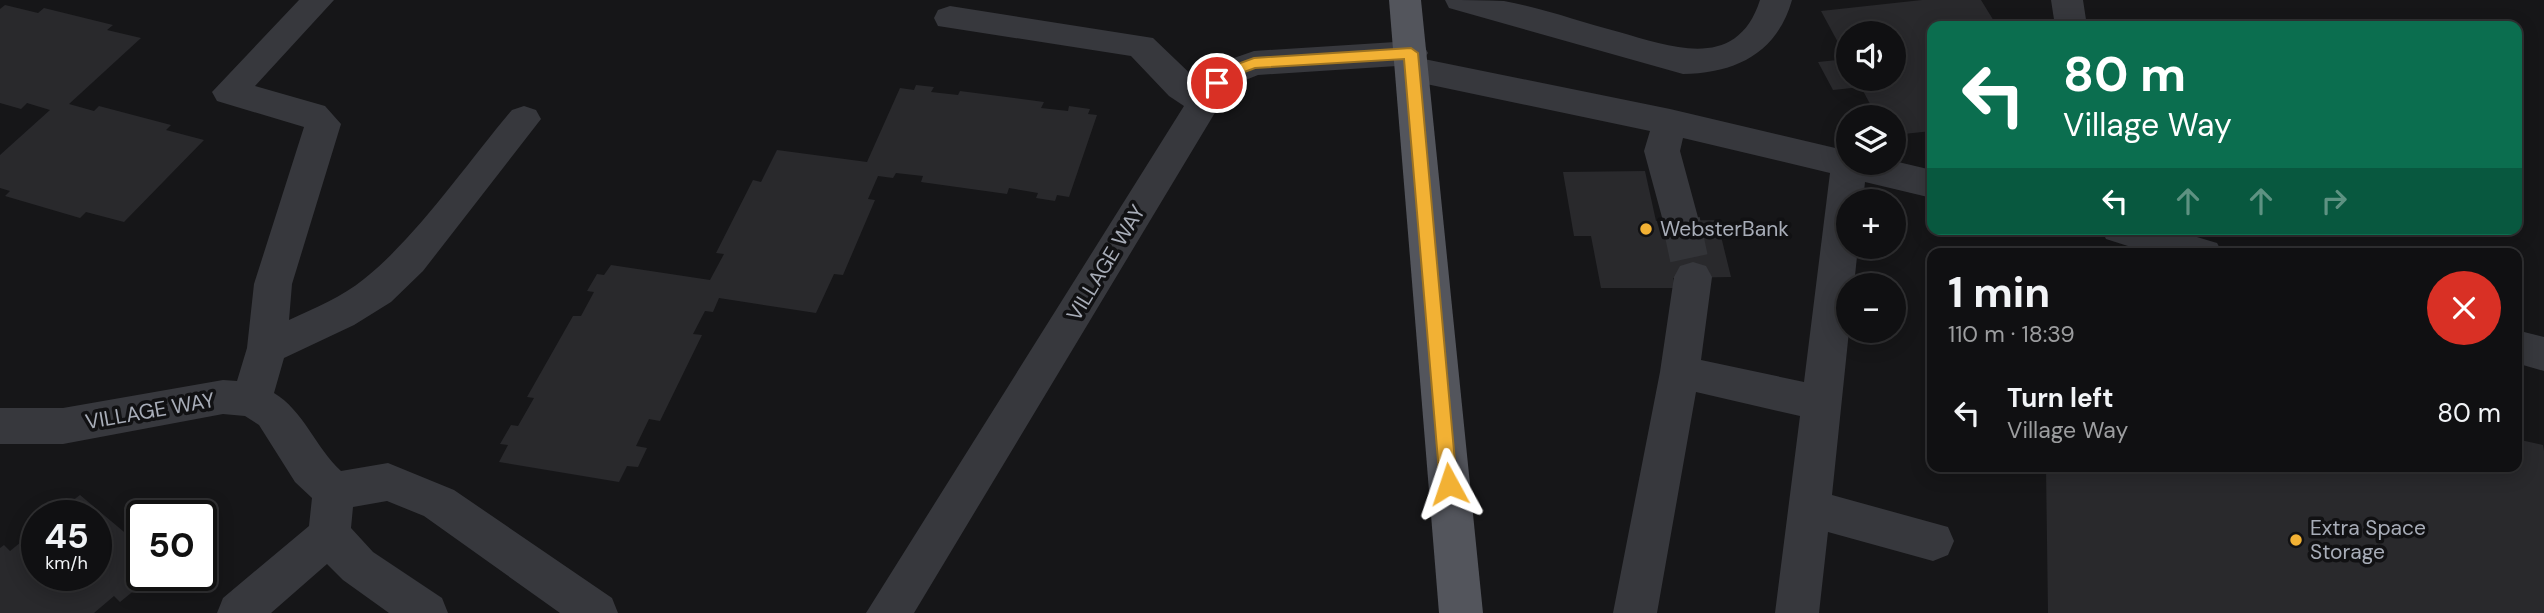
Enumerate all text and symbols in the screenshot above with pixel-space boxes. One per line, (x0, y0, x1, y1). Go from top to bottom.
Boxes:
map controls (1836, 21, 1906, 343)
button: sound (1836, 21, 1906, 91)
text: 80 m (2063, 42, 2186, 106)
icon: left (1948, 49, 2039, 140)
pin (1187, 53, 1247, 113)
icon: arrive (1198, 64, 1236, 102)
text: Village Way (2063, 104, 2232, 146)
button: layers (1836, 105, 1906, 175)
icon: left (2096, 182, 2134, 220)
icon: ahead (2169, 182, 2207, 220)
icon: ahead (2242, 182, 2280, 220)
icon: right (2315, 182, 2353, 220)
button: + (1836, 189, 1906, 259)
street label: VILLAGE WAY (1060, 200, 1152, 326)
place label: WebsterBank (1660, 215, 1789, 243)
marker: WebsterBank (1638, 221, 1654, 237)
text: 1 min (1948, 265, 2050, 320)
button: close (2427, 271, 2501, 345)
button: − (1836, 273, 1906, 343)
text: 110 m · 18:39 (1948, 319, 2075, 349)
text: Turn left (2007, 381, 2114, 415)
street label: VILLAGE WAY (83, 386, 217, 436)
icon: left (1948, 394, 1986, 432)
text: 80 m (2437, 396, 2501, 430)
text: Village Way (2007, 415, 2128, 445)
position arrow (1412, 447, 1486, 521)
speed limit sign: 50 (126, 500, 217, 591)
text: 45 (44, 513, 89, 559)
place label: Extra Space Storage (2310, 514, 2426, 566)
marker: Extra Space Storage (2288, 532, 2304, 548)
text: km/h (45, 551, 88, 575)

